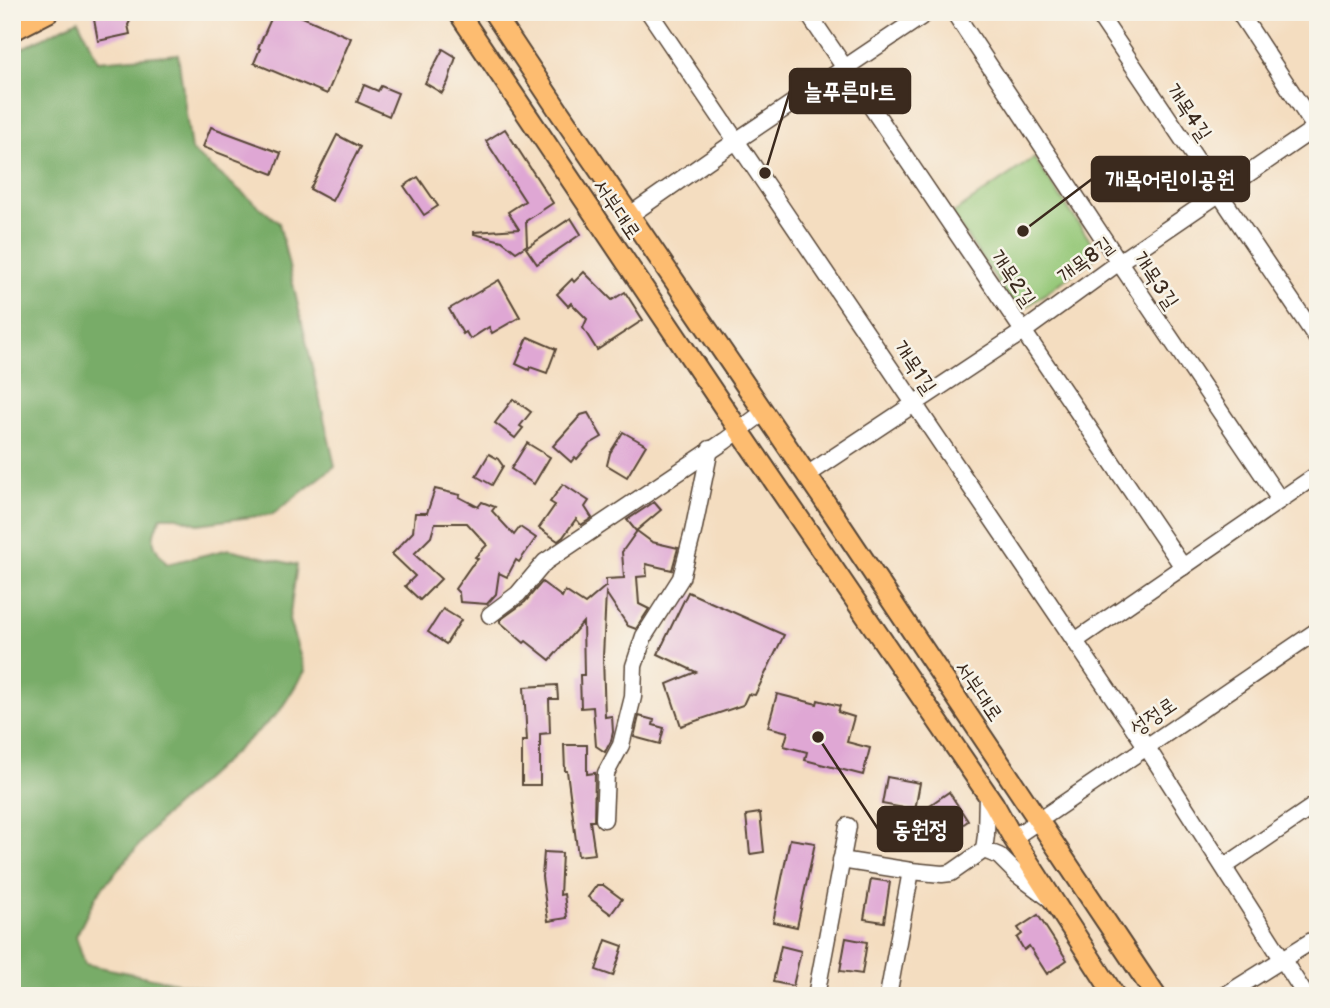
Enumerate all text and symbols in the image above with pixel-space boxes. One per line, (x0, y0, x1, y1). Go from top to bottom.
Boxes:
callout: 늘푸른마트 (790, 69, 910, 113)
text: 늘푸른마트 (804, 78, 896, 106)
street label: 개목4길 (1160, 79, 1217, 146)
callout: 개목어린이공원 (1092, 157, 1249, 201)
text: 개목어린이공원 (1105, 166, 1235, 194)
street label: 서부대로 (587, 174, 646, 244)
street label: 개목8길 (1052, 232, 1118, 289)
street label: 개목2길 (985, 245, 1041, 312)
street label: 개목3길 (1127, 247, 1184, 314)
street label: 개목1길 (888, 336, 941, 399)
street label: 서부대로 (949, 656, 1008, 726)
street label: 성정로 (1125, 692, 1181, 741)
callout: 동원정 (878, 807, 962, 851)
text: 동원정 (892, 816, 948, 844)

